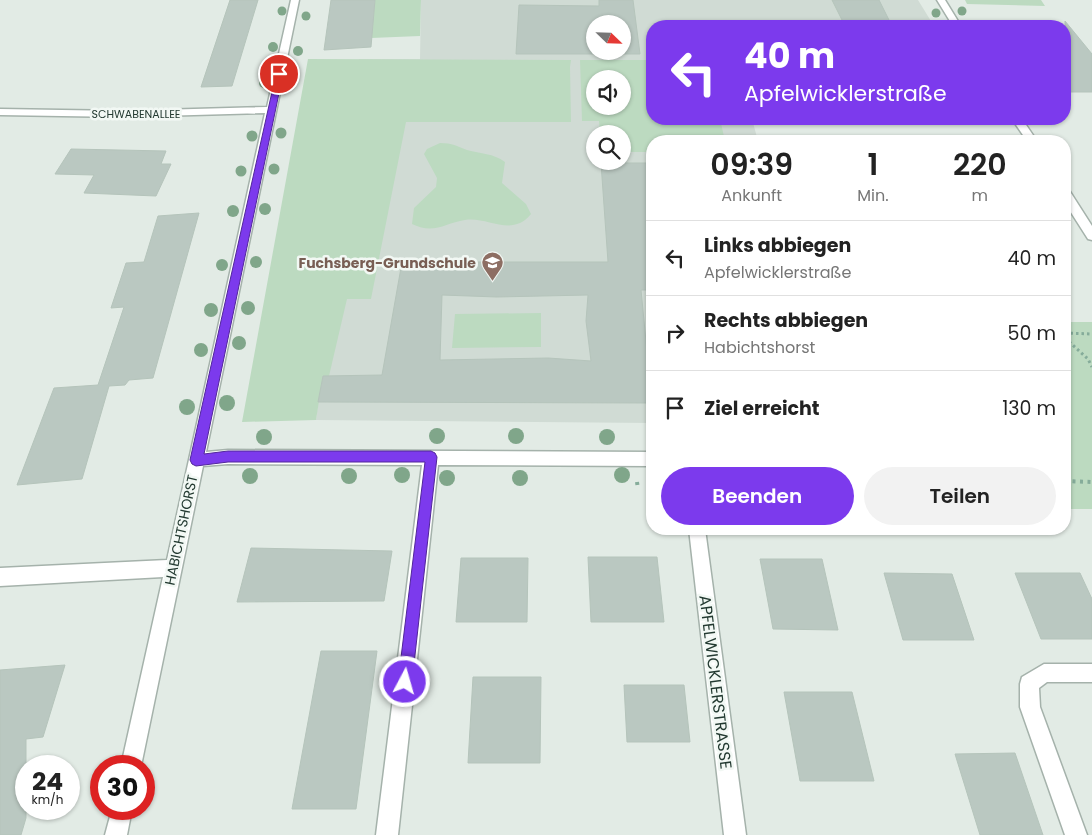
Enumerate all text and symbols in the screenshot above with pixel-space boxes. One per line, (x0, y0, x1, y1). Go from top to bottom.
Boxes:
north arrow (586, 15, 631, 60)
map controls (586, 15, 631, 170)
text: 40 m (744, 31, 835, 80)
icon: left (661, 40, 726, 105)
pin (258, 53, 300, 95)
icon: arrive (265, 60, 293, 88)
button: sound (586, 70, 631, 115)
text: Apfelwicklerstraße (744, 78, 947, 109)
street label: SCHWABENALLEE (91, 106, 181, 122)
button: search (586, 125, 631, 170)
text: 09:39 (710, 143, 793, 186)
text: 1 (868, 143, 878, 186)
text: 220 (953, 143, 1007, 186)
text: Ankunft (721, 184, 782, 207)
text: Min. (857, 184, 889, 207)
text: m (972, 184, 988, 207)
text: Links abbiegen (704, 232, 851, 259)
icon: left (661, 244, 689, 272)
text: 40 m (1007, 245, 1056, 272)
school or university icon: Fuchsberg-Grundschule (480, 251, 504, 282)
place label: Fuchsberg-Grundschule (298, 253, 476, 273)
text: Apfelwicklerstraße (704, 261, 851, 284)
text: Rechts abbiegen (704, 307, 868, 334)
icon: right (661, 319, 689, 347)
text: 50 m (1007, 320, 1056, 347)
text: Habichtshorst (704, 336, 815, 359)
icon: arrive (661, 394, 689, 422)
text: Ziel erreicht (704, 395, 820, 422)
text: 130 m (1002, 395, 1056, 422)
button: Beenden (661, 467, 854, 525)
button: Teilen (864, 467, 1056, 525)
street label: HABICHTSHORST (160, 473, 203, 587)
street label: APFELWICKLERSTRASSE (693, 594, 738, 770)
position arrow (378, 655, 430, 707)
speed limit sign: 30 (90, 755, 155, 820)
text: 24 (32, 764, 63, 799)
text: km/h (32, 791, 63, 808)

